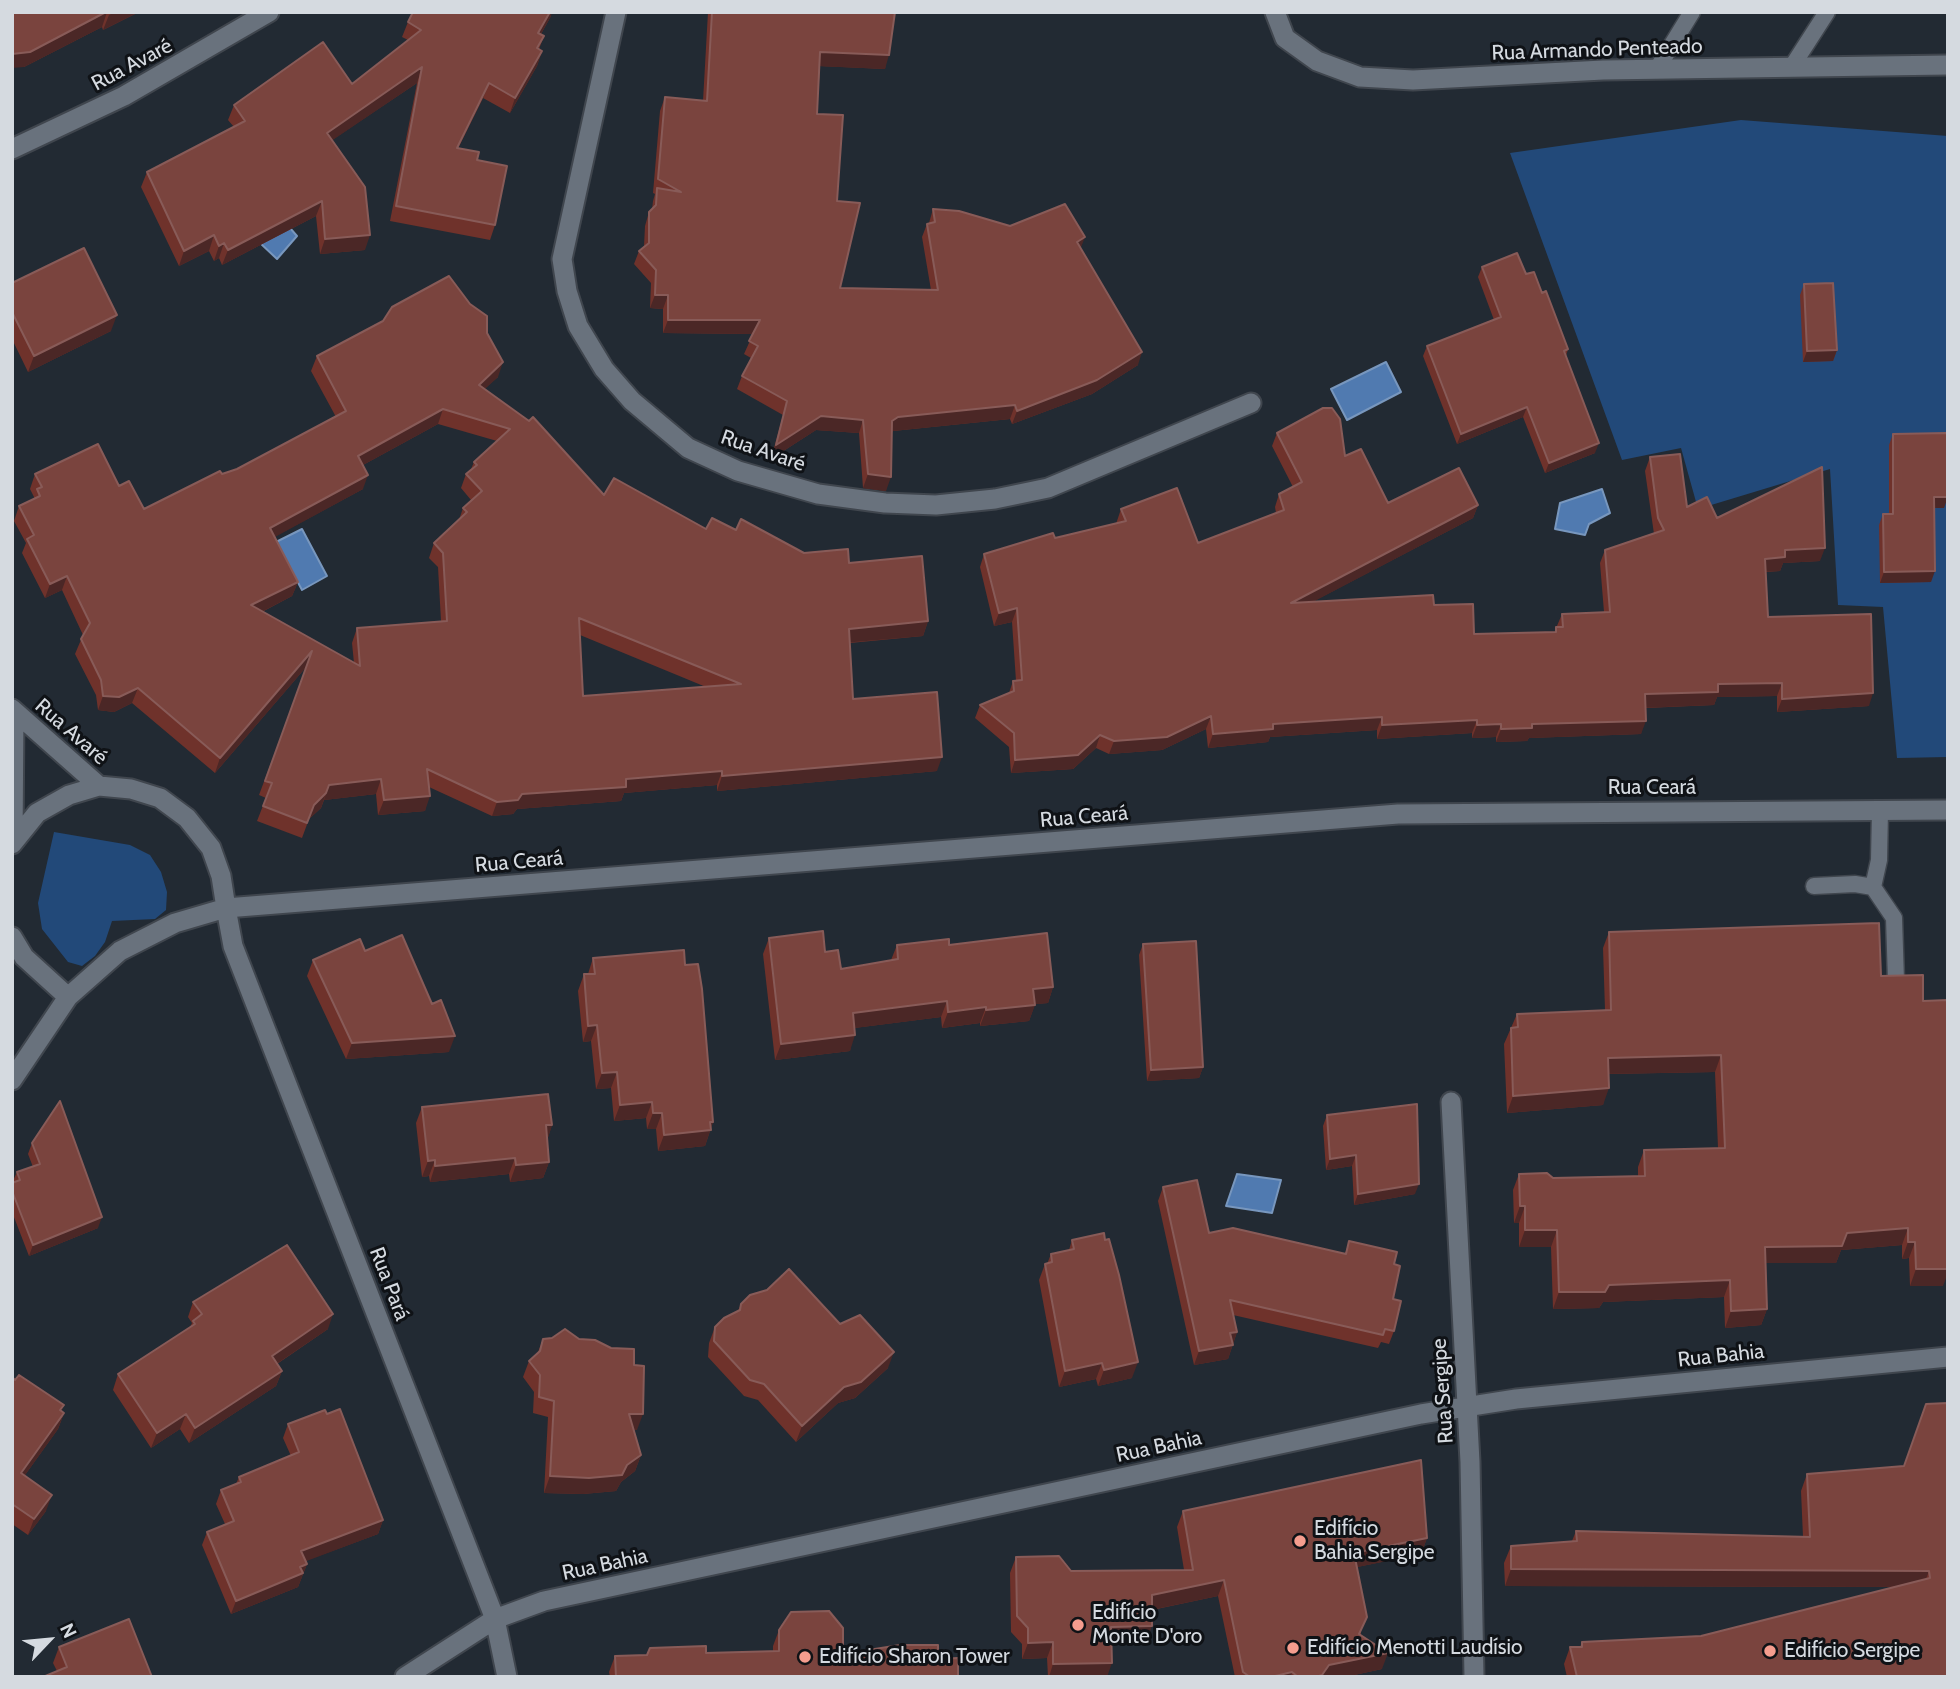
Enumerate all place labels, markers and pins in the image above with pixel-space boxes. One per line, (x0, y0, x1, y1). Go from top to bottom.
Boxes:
place label: Edifício Bahia Sergipe (1314, 1516, 1435, 1566)
marker: Edifício Bahia Sergipe (1292, 1533, 1308, 1549)
place label: Edifício Monte D'oro (1092, 1600, 1202, 1650)
marker: Edifício Monte D'oro (1070, 1617, 1086, 1633)
place label: Edifício Menotti Laudísio (1307, 1635, 1523, 1661)
place label: Edifício Sergipe (1784, 1638, 1920, 1664)
marker: Edifício Menotti Laudísio (1285, 1640, 1301, 1656)
marker: Edifício Sergipe (1762, 1643, 1778, 1659)
place label: Edifício Sharon Tower (819, 1644, 1010, 1670)
marker: Edifício Sharon Tower (797, 1649, 813, 1665)

